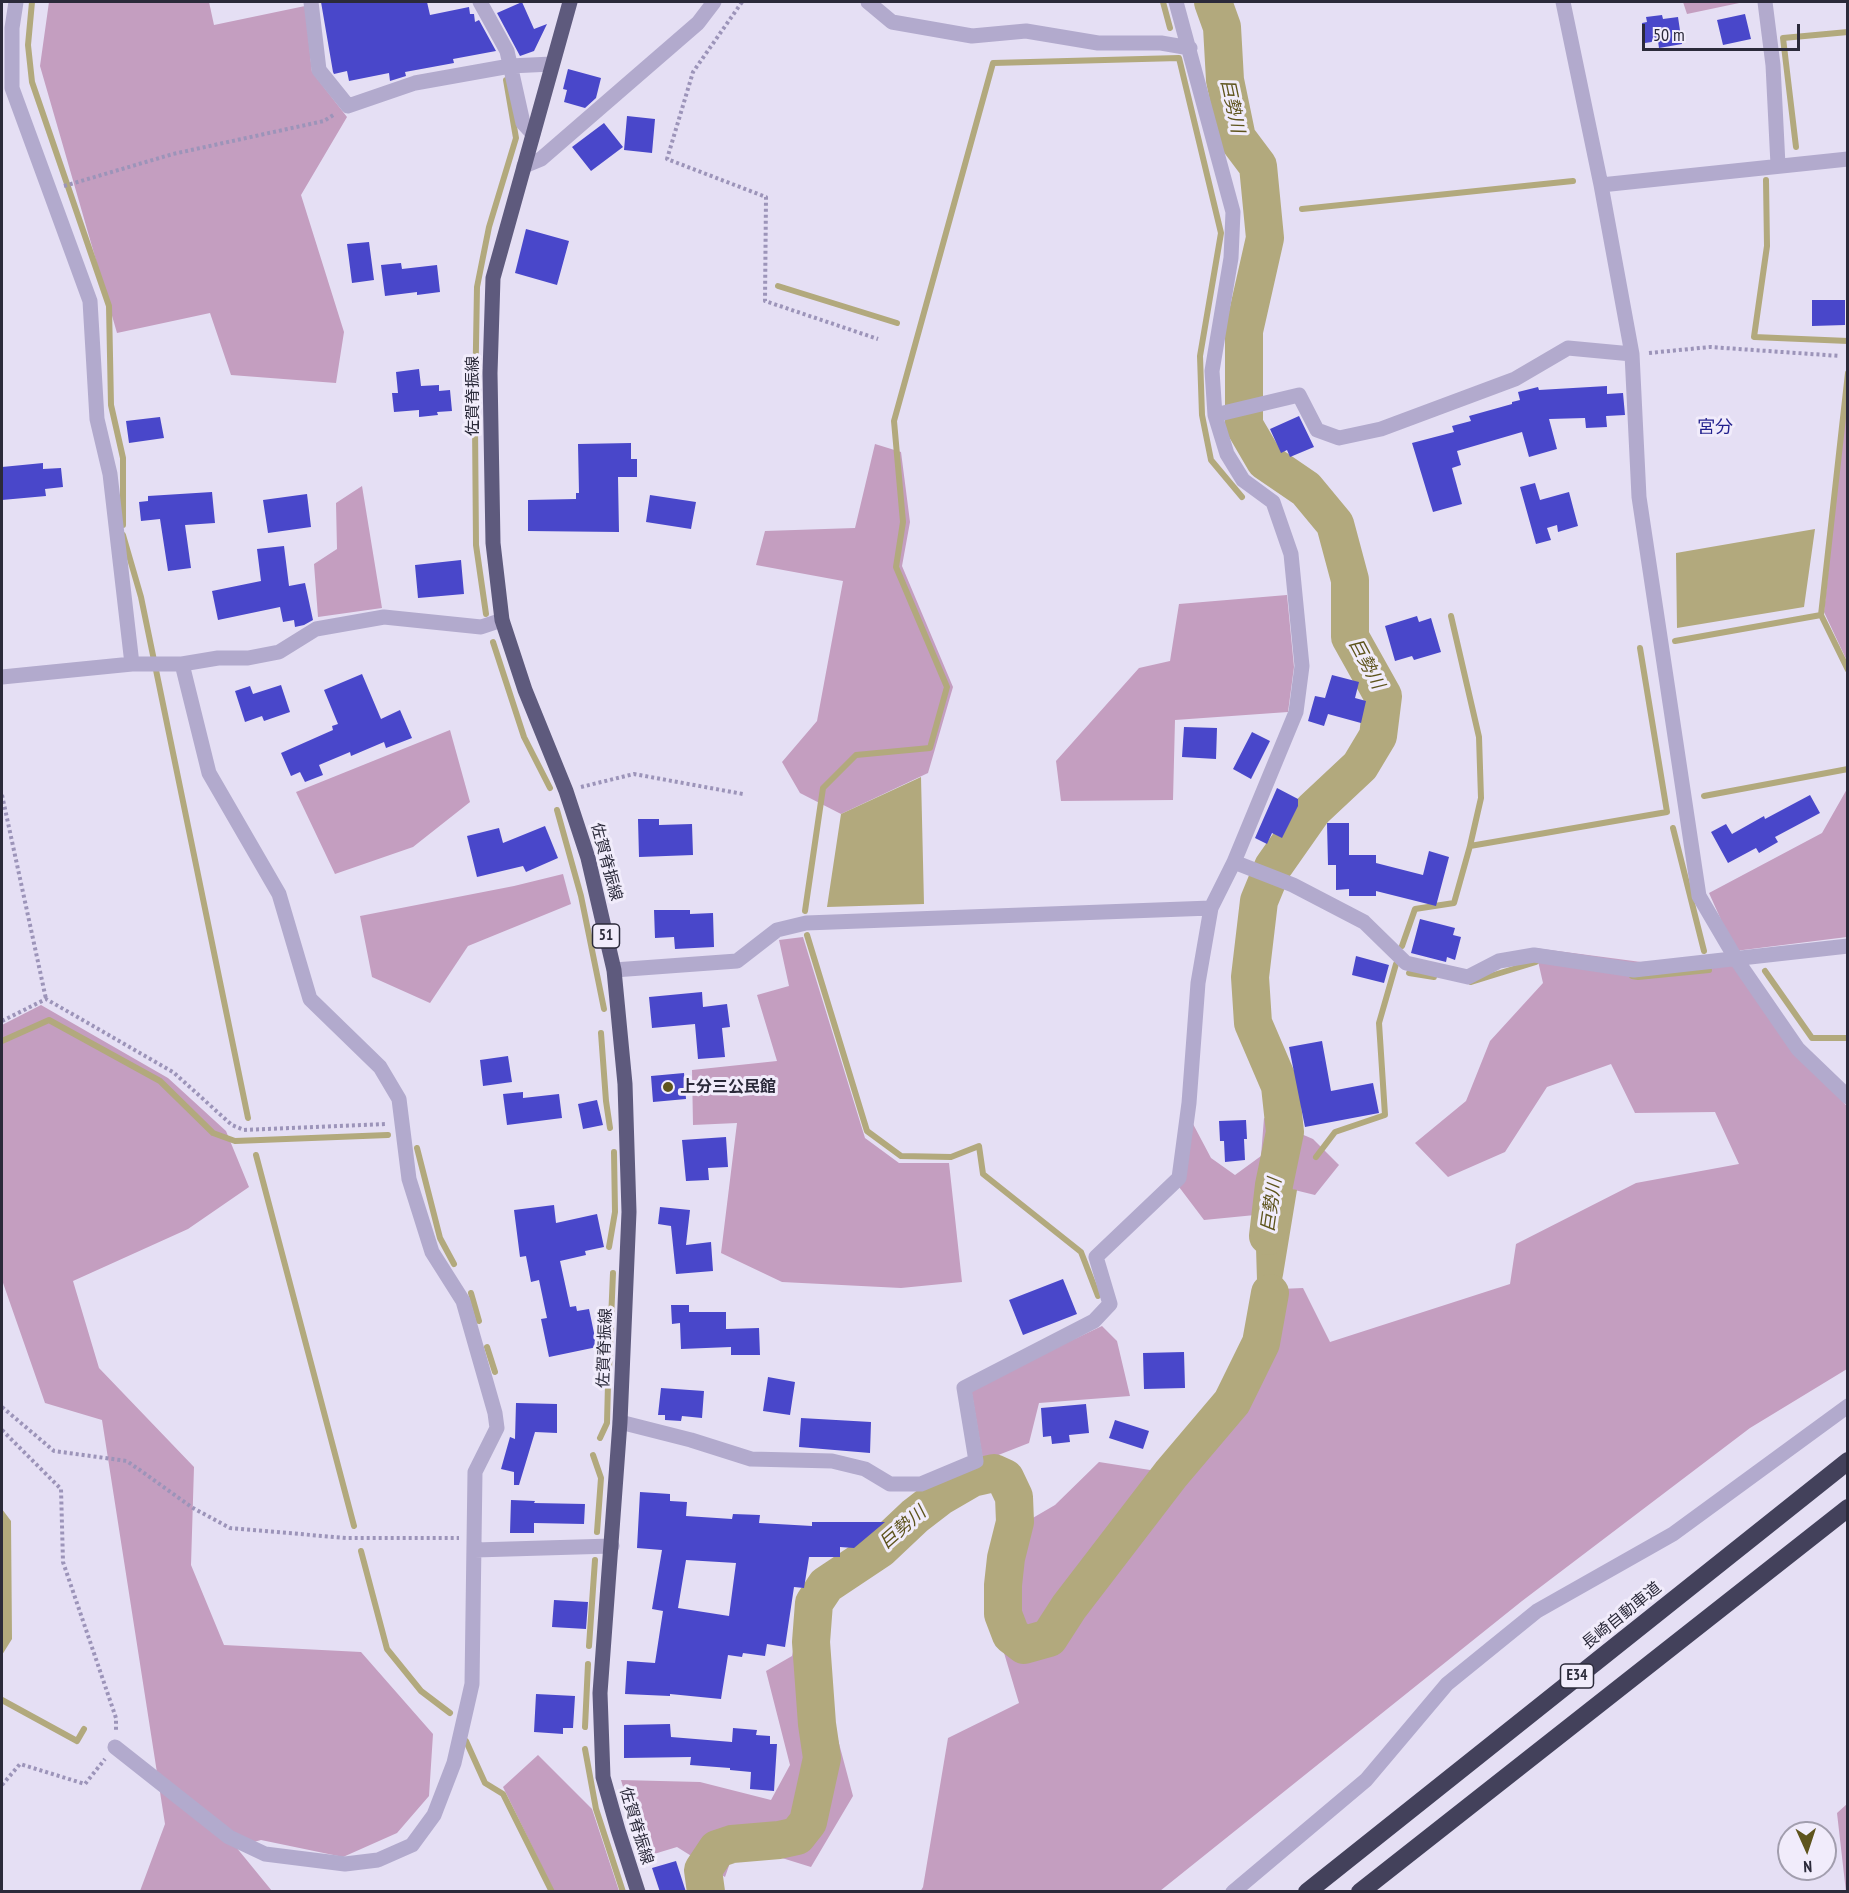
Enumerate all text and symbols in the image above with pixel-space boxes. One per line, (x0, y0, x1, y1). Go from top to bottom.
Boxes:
scale bar (1645, 12, 1802, 50)
text: 50 m (1653, 23, 1685, 46)
water label: 巨勢川 (1216, 77, 1248, 135)
street label: 佐賀脊振線 (463, 356, 483, 436)
district label: 宮分 (1697, 417, 1733, 439)
water label: 巨勢川 (1344, 635, 1388, 693)
street label: 佐賀脊振線 (586, 821, 626, 903)
road number: 51 (592, 924, 620, 948)
place label: 上分三公民館 (680, 1077, 776, 1097)
marker: 上分三公民館 (661, 1080, 675, 1094)
water label: 巨勢川 (1258, 1177, 1286, 1233)
street label: 佐賀脊振線 (594, 1308, 616, 1388)
water label: 巨勢川 (876, 1502, 930, 1554)
street label: 長崎自動車道 (1579, 1578, 1665, 1654)
road number: E34 (1560, 1664, 1594, 1688)
street label: 佐賀脊振線 (615, 1785, 657, 1867)
north arrow (1777, 1821, 1837, 1881)
text: N (1803, 1857, 1813, 1877)

